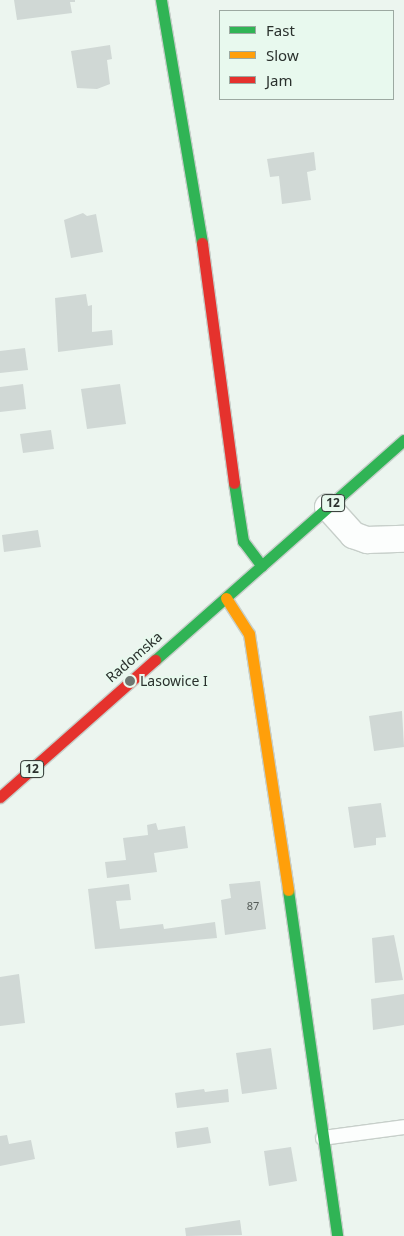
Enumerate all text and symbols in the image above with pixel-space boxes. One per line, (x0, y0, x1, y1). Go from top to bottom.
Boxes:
legend (219, 10, 394, 100)
text: Fast (266, 20, 295, 40)
text: Slow (266, 45, 299, 65)
text: Jam (266, 70, 293, 90)
road number: 12 (320, 493, 346, 512)
street label: Radomska (103, 628, 165, 686)
place label: Lasowice I (140, 673, 208, 689)
marker: Lasowice I (124, 675, 136, 687)
road number: 12 (20, 760, 44, 779)
house number: 87 (247, 899, 259, 913)

